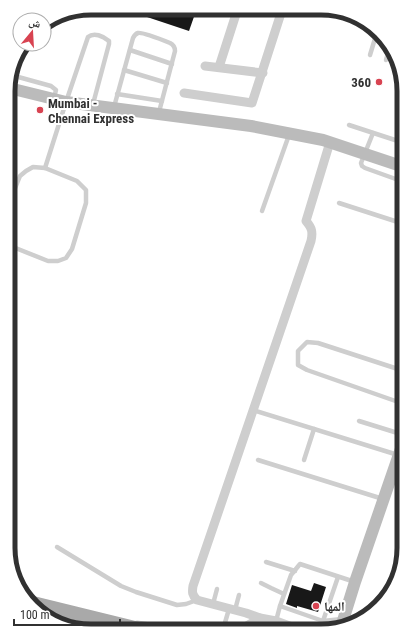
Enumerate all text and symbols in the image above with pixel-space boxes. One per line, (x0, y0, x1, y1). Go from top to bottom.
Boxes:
north arrow (12, 12, 52, 52)
text: ش (27, 15, 43, 32)
place label: 360 (351, 75, 371, 90)
marker: 360 (374, 77, 384, 87)
place label: Mumbai - Chennai Express (48, 96, 134, 126)
marker: Mumbai - Chennai Express (35, 105, 45, 115)
place label: المه‍ا (324, 599, 345, 614)
scale bar (14, 601, 120, 627)
marker: المه‍ا (311, 601, 321, 611)
text: 100 m (20, 608, 50, 622)

